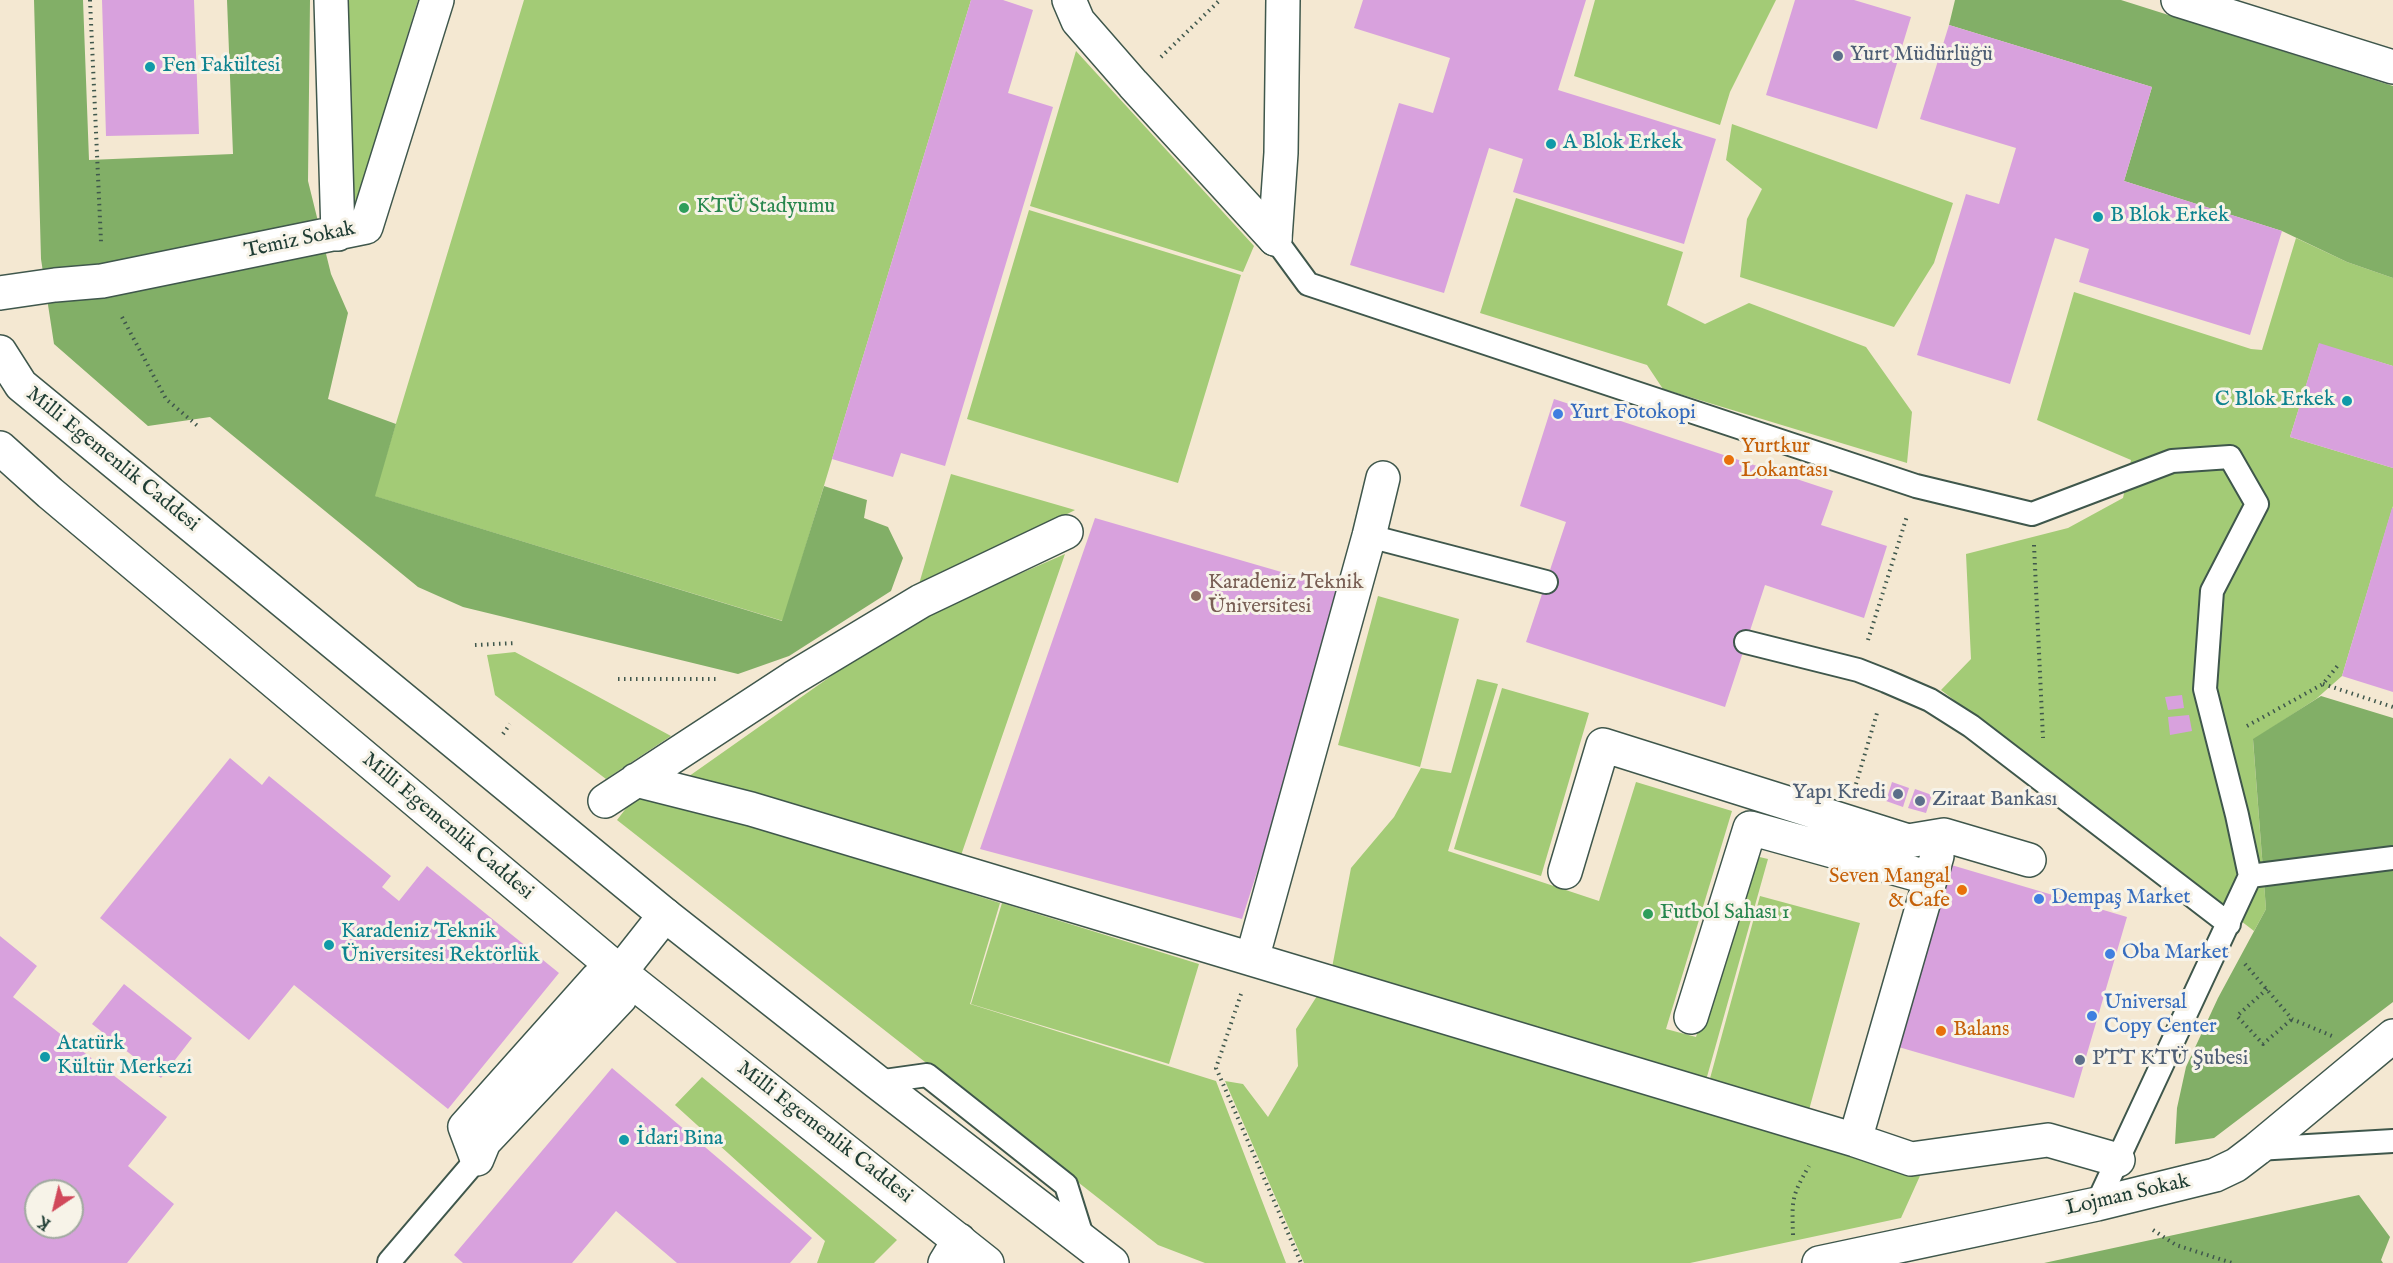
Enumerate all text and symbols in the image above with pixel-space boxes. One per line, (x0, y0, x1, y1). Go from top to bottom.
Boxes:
place label: Yurt Müdürlüğü (1850, 43, 1993, 69)
marker: Yurt Müdürlüğü (1831, 49, 1845, 63)
place label: Fen Fakültesi (162, 54, 280, 80)
marker: Fen Fakültesi (143, 60, 157, 74)
place label: A Blok Erkek (1563, 131, 1682, 157)
marker: A Blok Erkek (1544, 137, 1558, 151)
place label: KTÜ Stadyumu (696, 195, 835, 221)
marker: KTÜ Stadyumu (677, 201, 691, 215)
place label: B Blok Erkek (2110, 204, 2229, 230)
marker: B Blok Erkek (2091, 210, 2105, 224)
street label: Temiz Sokak (242, 217, 358, 265)
street label: Milli Egemenlik Caddesi (20, 382, 204, 538)
place label: C Blok Erkek (2215, 388, 2335, 414)
marker: C Blok Erkek (2340, 394, 2354, 408)
place label: Yurt Fotokopi (1570, 401, 1696, 427)
marker: Yurt Fotokopi (1551, 407, 1565, 421)
place label: Yurtkur Lokantası (1741, 435, 1828, 485)
marker: Yurtkur Lokantası (1722, 453, 1736, 467)
place label: Karadeniz Teknik Üniversitesi (1208, 571, 1363, 621)
marker: Karadeniz Teknik Üniversitesi (1189, 589, 1203, 603)
street label: Milli Egemenlik Caddesi (356, 748, 538, 906)
place label: Yapı Kredi (1792, 781, 1886, 807)
marker: Yapı Kredi (1891, 787, 1905, 801)
place label: Ziraat Bankası (1932, 788, 2057, 814)
marker: Ziraat Bankası (1913, 794, 1927, 808)
place label: Seven Mangal & Cafe (1829, 865, 1950, 915)
marker: Seven Mangal & Cafe (1955, 883, 1969, 897)
place label: Dempaş Market (2051, 886, 2191, 912)
marker: Dempaş Market (2032, 892, 2046, 906)
place label: Futbol Sahası 1 (1660, 901, 1790, 927)
marker: Futbol Sahası 1 (1641, 907, 1655, 921)
place label: Karadeniz Teknik Üniversitesi Rektörlük (341, 920, 539, 970)
marker: Karadeniz Teknik Üniversitesi Rektörlük (322, 938, 336, 952)
place label: Oba Market (2122, 941, 2229, 967)
marker: Oba Market (2103, 947, 2117, 961)
place label: Universal Copy Center (2104, 991, 2217, 1041)
marker: Universal Copy Center (2085, 1009, 2099, 1023)
place label: Balans (1953, 1018, 2009, 1044)
marker: Balans (1934, 1024, 1948, 1038)
place label: Atatürk Kültür Merkezi (57, 1032, 192, 1082)
place label: PTT KTÜ Şubesi (2092, 1047, 2248, 1073)
marker: Atatürk Kültür Merkezi (38, 1050, 52, 1064)
marker: PTT KTÜ Şubesi (2073, 1053, 2087, 1067)
street label: Milli Egemenlik Caddesi (731, 1057, 917, 1209)
place label: İdari Bina (636, 1127, 723, 1153)
marker: İdari Bina (617, 1133, 631, 1147)
street label: Lojman Sokak (2064, 1170, 2192, 1222)
north arrow (24, 1179, 84, 1239)
text: K (34, 1211, 55, 1234)

